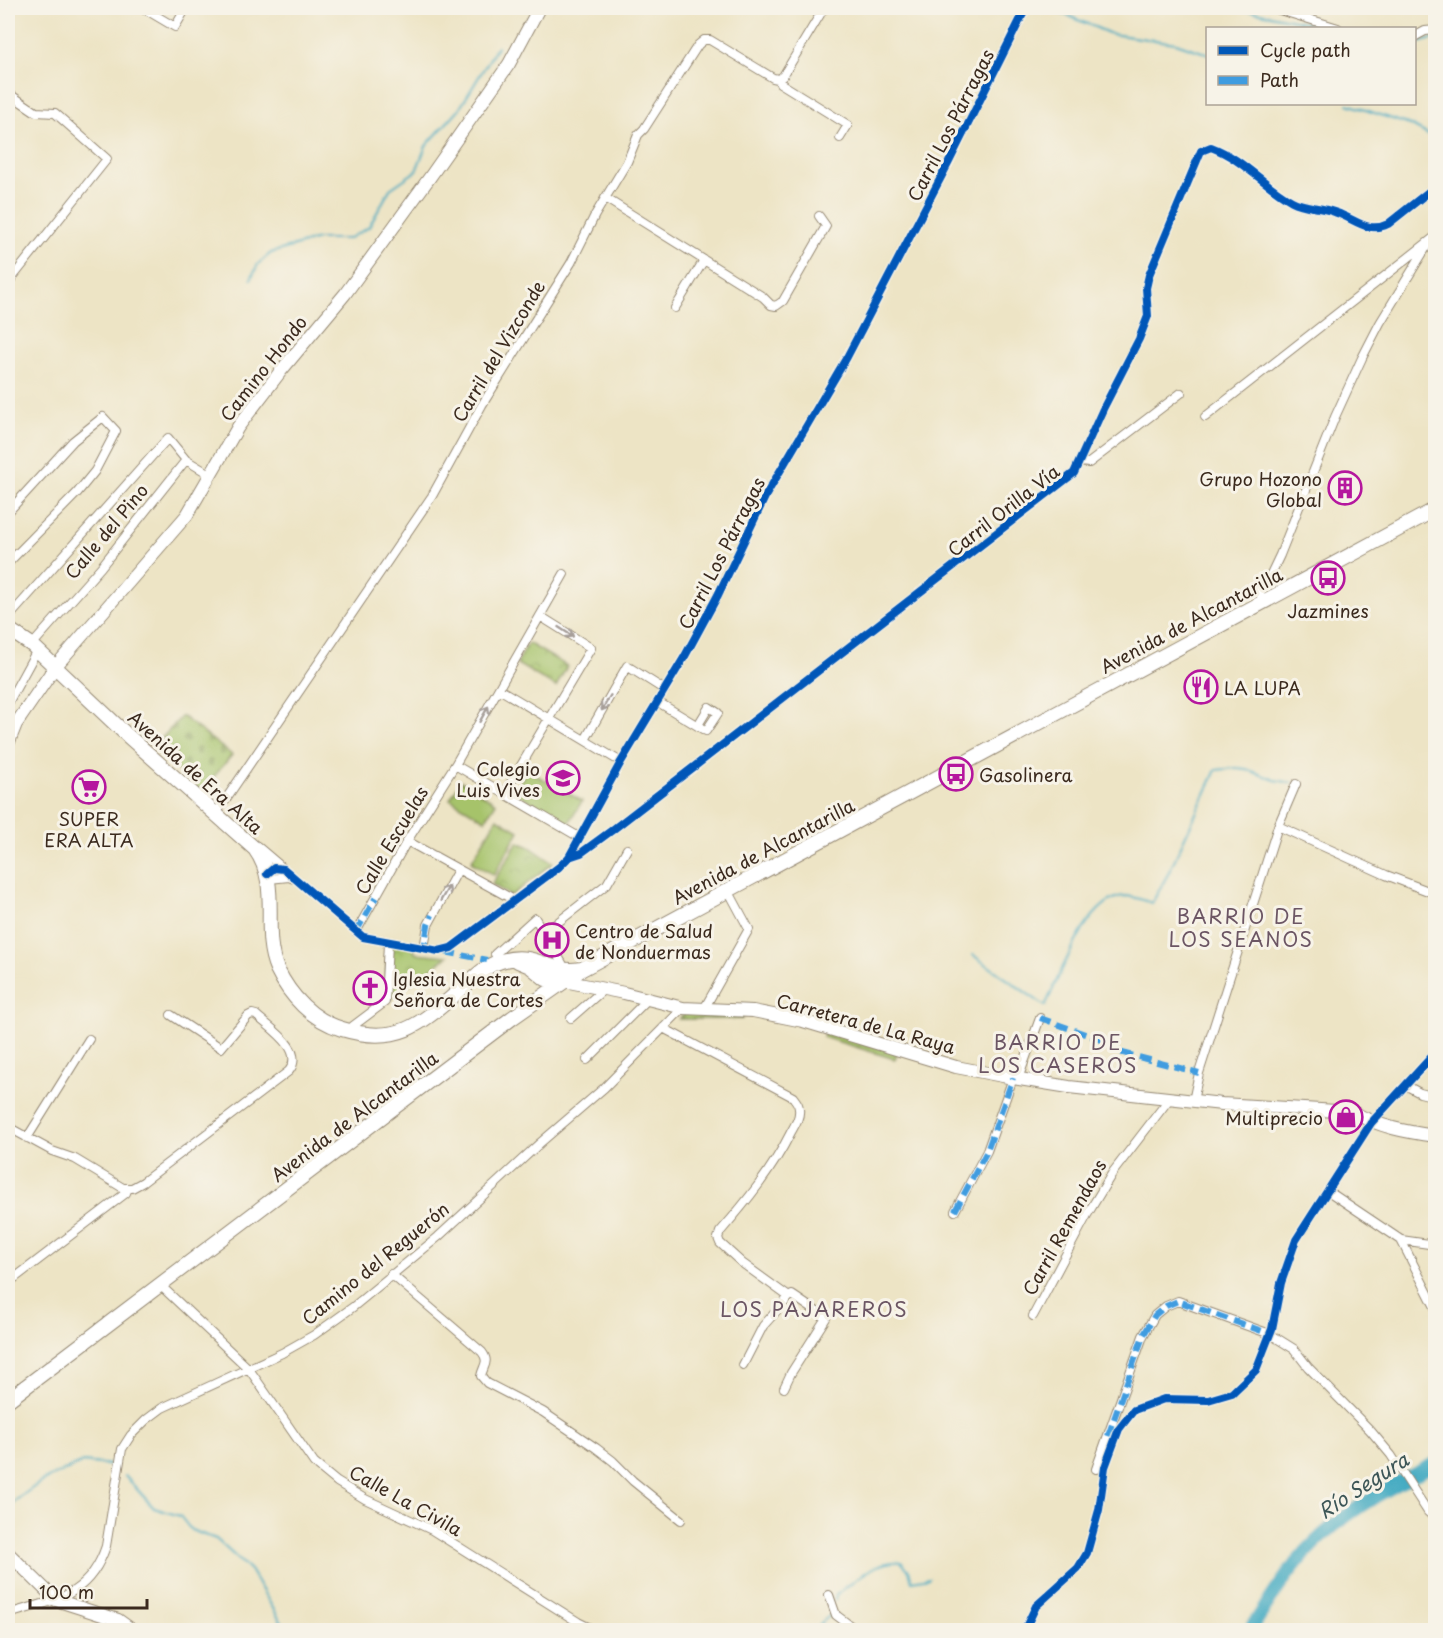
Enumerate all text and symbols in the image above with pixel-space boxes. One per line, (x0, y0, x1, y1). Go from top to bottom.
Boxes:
legend (1206, 27, 1416, 105)
text: Cycle path (1260, 36, 1351, 63)
street label: Carril Los Párragas (900, 44, 1000, 206)
text: Path (1260, 66, 1299, 93)
street label: Carril del Vizconde (445, 275, 551, 427)
street label: Camino Hondo (213, 309, 313, 427)
street label: Carril Orilla Vía (941, 457, 1065, 562)
place label: Grupo Hozono Global (1199, 465, 1322, 513)
building icon: Grupo Hozono Global (1327, 470, 1363, 506)
street label: Carril Los Párragas (671, 472, 771, 634)
street label: Calle del Pino (58, 477, 154, 585)
street label: Avenida de Alcantarilla (1095, 560, 1288, 680)
bus stop icon: Jazmines (1310, 560, 1346, 596)
place label: Jazmines (1287, 597, 1369, 624)
one-way arrow (557, 626, 574, 639)
restaurant icon: LA LUPA (1183, 669, 1219, 705)
place label: LA LUPA (1224, 674, 1301, 701)
one-way arrow (600, 694, 612, 711)
street label: Avenida de Era Alta (123, 704, 270, 841)
one-way arrow (479, 706, 491, 723)
place label: Colegio Luis Vives (456, 755, 540, 803)
bus stop icon: Gasolinera (938, 756, 974, 792)
school or university icon: Colegio Luis Vives (545, 760, 581, 796)
place label: Gasolinera (979, 761, 1073, 788)
supermarket icon: SUPER ERA ALTA (71, 769, 107, 805)
street label: Calle Escuelas (348, 781, 434, 899)
street label: Avenida de Alcantarilla (667, 791, 860, 911)
place label: SUPER ERA ALTA (44, 805, 134, 853)
one-way arrow (440, 884, 451, 902)
district label: BARRIO DE LOS SEANOS (1169, 901, 1313, 954)
place label: Centro de Salud de Nonduermas (575, 917, 713, 965)
hospital icon: Centro de Salud de Nonduermas (534, 922, 570, 958)
place label: Iglesia Nuestra Señora de Cortes (393, 965, 543, 1013)
church icon: Iglesia Nuestra Señora de Cortes (352, 970, 388, 1006)
street label: Carretera de La Raya (774, 986, 959, 1060)
district label: BARRIO DE LOS CASEROS (978, 1027, 1138, 1080)
street label: Avenida de Alcantarilla (265, 1044, 444, 1188)
shop icon: Multiprecio (1328, 1099, 1364, 1135)
place label: Multiprecio (1225, 1104, 1323, 1131)
street label: Carril Remendaos (1015, 1154, 1113, 1300)
street label: Camino del Reguerón (296, 1195, 454, 1331)
district label: LOS PAJAREROS (720, 1294, 908, 1324)
water label: Río Segura (1312, 1444, 1415, 1526)
street label: Calle La Civila (345, 1458, 468, 1543)
scale bar (30, 1572, 147, 1610)
text: 100 m (39, 1578, 94, 1605)

